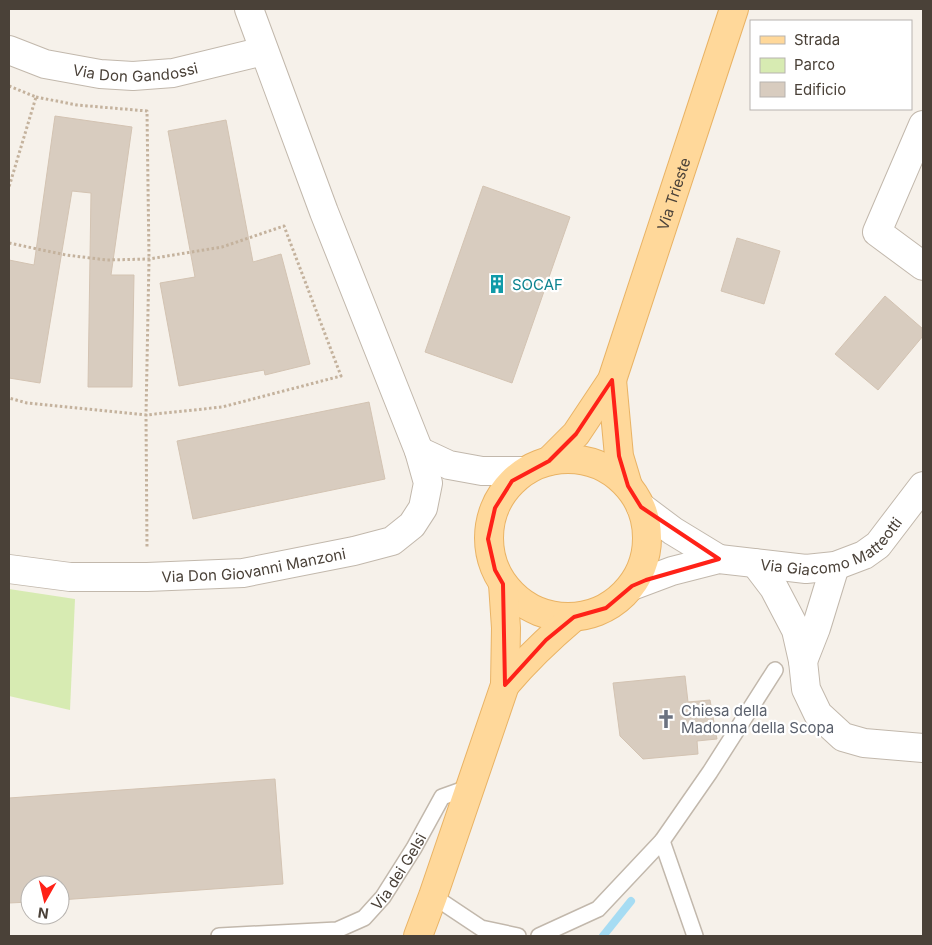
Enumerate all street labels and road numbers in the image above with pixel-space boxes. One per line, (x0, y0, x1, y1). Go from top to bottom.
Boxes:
street label: Via Don Gandossi (71, 58, 200, 86)
street label: Via Trieste (652, 155, 694, 233)
street label: Via Giacomo Matteotti (759, 513, 905, 579)
street label: Via Don Giovanni Manzoni (161, 543, 347, 586)
street label: Via dei Gelsi (367, 830, 430, 914)

